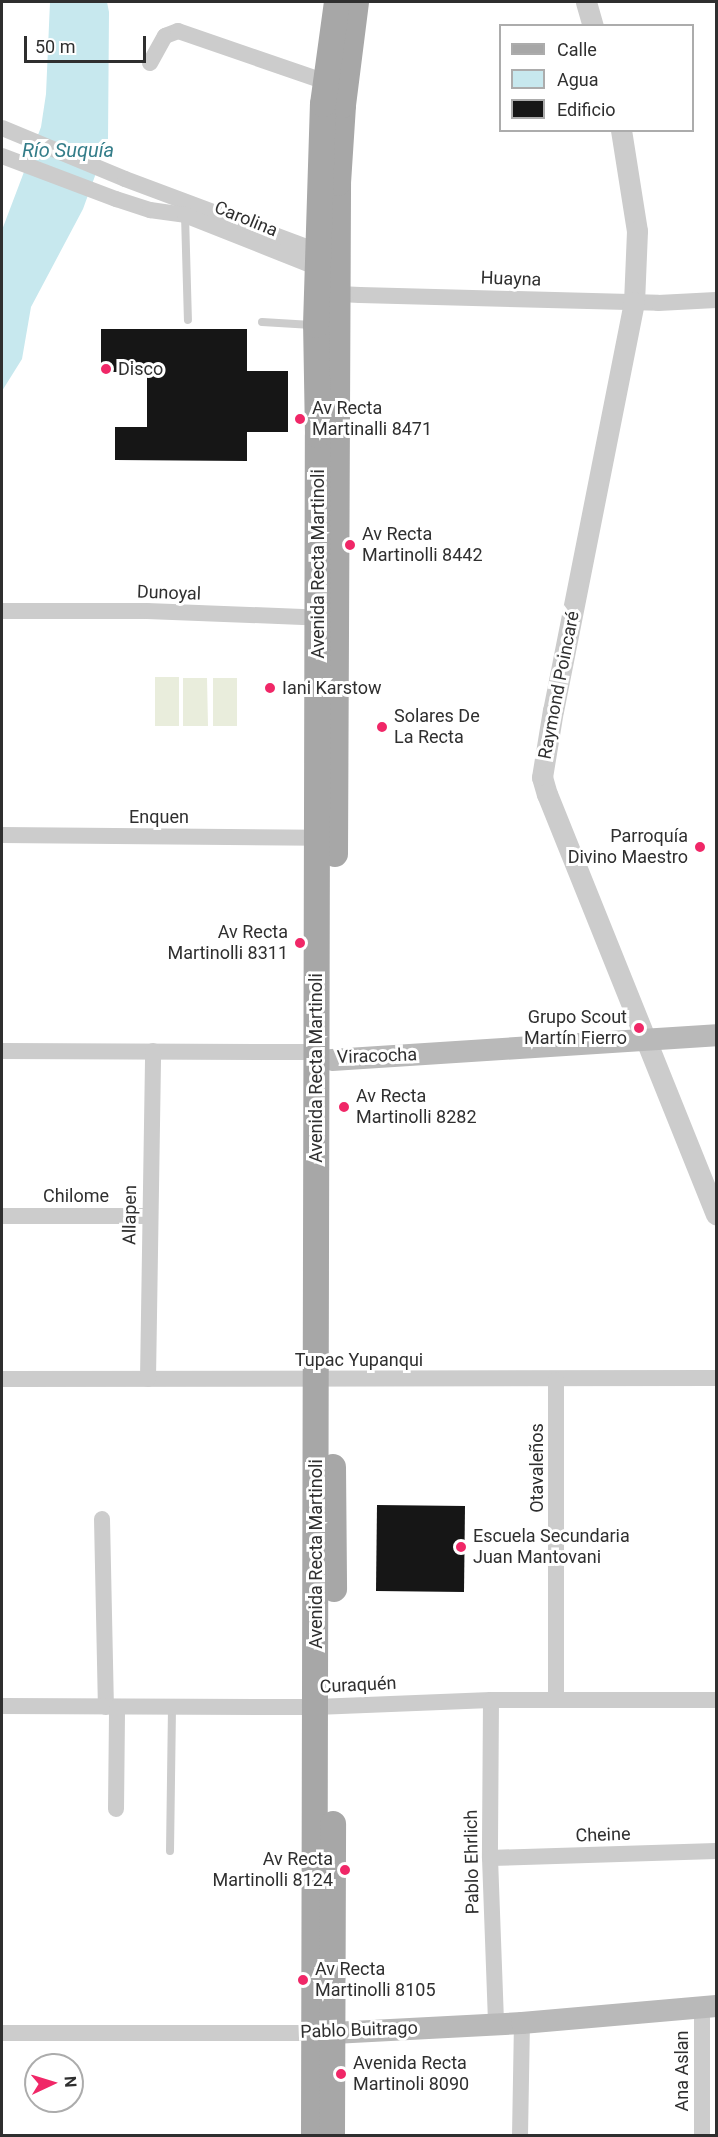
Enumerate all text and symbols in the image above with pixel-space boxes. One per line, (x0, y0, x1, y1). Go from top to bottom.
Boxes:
scale bar (27, 24, 148, 62)
legend (499, 24, 694, 132)
text: 50 m (35, 36, 75, 57)
text: Calle (557, 39, 597, 60)
text: Agua (557, 69, 599, 90)
text: Edificio (557, 99, 616, 120)
water label: Río Suquía (22, 138, 114, 162)
street label: Carolina (211, 197, 281, 241)
street label: Huayna (480, 267, 542, 291)
place label: Disco (118, 358, 163, 380)
marker: Disco (99, 362, 113, 376)
place label: Av Recta Martinalli 8471 (312, 398, 432, 440)
marker: Av Recta Martinalli 8471 (293, 412, 307, 426)
street label: Avenida Recta Martinoli (307, 469, 329, 659)
place label: Av Recta Martinolli 8442 (362, 524, 483, 566)
marker: Av Recta Martinolli 8442 (343, 538, 357, 552)
street label: Dunoyal (136, 581, 202, 605)
street label: Raymond Poincaré (534, 609, 584, 761)
place label: Iani Karstow (282, 677, 381, 699)
marker: Iani Karstow (263, 681, 277, 695)
place label: Solares De La Recta (394, 706, 480, 748)
marker: Solares De La Recta (375, 720, 389, 734)
street label: Enquen (129, 806, 189, 828)
place label: Parroquía Divino Maestro (568, 826, 688, 868)
marker: Parroquía Divino Maestro (693, 840, 707, 854)
place label: Av Recta Martinolli 8311 (167, 922, 288, 964)
marker: Av Recta Martinolli 8311 (293, 936, 307, 950)
street label: Avenida Recta Martinoli (305, 973, 327, 1163)
place label: Grupo Scout Martín Fierro (524, 1007, 627, 1050)
marker: Grupo Scout Martín Fierro (632, 1021, 646, 1035)
street label: Viracocha (337, 1044, 417, 1068)
place label: Av Recta Martinolli 8282 (356, 1086, 477, 1128)
marker: Av Recta Martinolli 8282 (337, 1100, 351, 1114)
street label: Chilome (43, 1185, 109, 1207)
street label: Allapen (119, 1185, 141, 1245)
street label: Tupac Yupanqui (295, 1349, 423, 1371)
street label: Otavaleños (526, 1423, 548, 1513)
street label: Avenida Recta Martinoli (305, 1459, 327, 1649)
place label: Escuela Secundaria Juan Mantovani (473, 1526, 630, 1568)
marker: Escuela Secundaria Juan Mantovani (454, 1540, 468, 1554)
street label: Curaquén (319, 1672, 397, 1698)
street label: Pablo Ehrlich (460, 1810, 484, 1914)
street label: Cheine (575, 1823, 631, 1847)
place label: Av Recta Martinolli 8124 (212, 1849, 333, 1892)
marker: Av Recta Martinolli 8124 (338, 1863, 352, 1877)
place label: Av Recta Martinolli 8105 (315, 1959, 436, 2002)
marker: Av Recta Martinolli 8105 (296, 1973, 310, 1987)
street label: Pablo Buitrago (300, 2017, 418, 2043)
street label: Ana Aslan (671, 2030, 693, 2112)
north arrow (24, 2053, 84, 2113)
place label: Avenida Recta Martinoli 8090 (353, 2053, 469, 2096)
marker: Avenida Recta Martinoli 8090 (334, 2067, 348, 2081)
text: N (61, 2076, 80, 2088)

